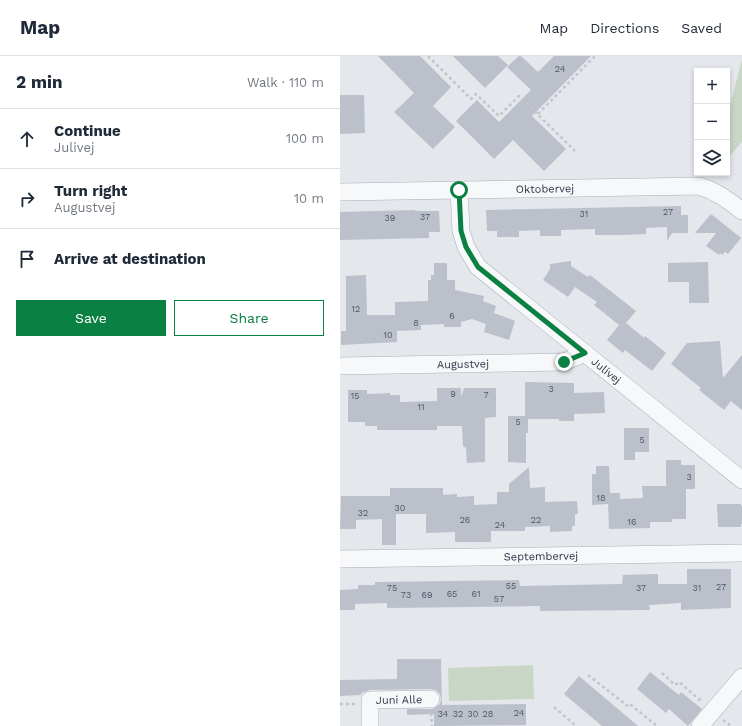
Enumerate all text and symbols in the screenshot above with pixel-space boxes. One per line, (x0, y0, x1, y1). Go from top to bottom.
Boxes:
text: Map (20, 16, 60, 39)
text: Map (540, 20, 568, 36)
text: Directions (590, 20, 659, 36)
text: Saved (681, 20, 722, 36)
house number: 24 (555, 64, 566, 74)
map controls (694, 68, 730, 176)
button: + (694, 68, 730, 104)
text: 2 min (16, 72, 62, 92)
text: Walk · 110 m (247, 75, 324, 90)
button: − (694, 104, 730, 140)
text: Continue (54, 122, 121, 140)
icon: ahead (16, 128, 38, 150)
text: 100 m (286, 131, 324, 146)
text: Julivej (54, 140, 94, 155)
button: layers (694, 140, 730, 176)
route start (450, 181, 468, 199)
text: Turn right (54, 182, 127, 200)
street label: Oktobervej (516, 182, 574, 196)
icon: right (16, 188, 38, 210)
text: 10 m (294, 191, 324, 206)
text: Augustvej (54, 200, 115, 215)
house number: 27 (663, 207, 673, 217)
house number: 31 (580, 209, 588, 219)
house number: 37 (420, 212, 430, 222)
house number: 39 (385, 213, 395, 223)
icon: arrive (16, 248, 38, 270)
text: Arrive at destination (54, 250, 206, 268)
button: Save (16, 300, 166, 336)
button: Share (174, 300, 324, 336)
house number: 12 (352, 304, 360, 314)
house number: 6 (449, 311, 455, 321)
house number: 8 (413, 318, 419, 328)
house number: 10 (383, 330, 393, 340)
route end (555, 353, 573, 371)
street label: Julivej (589, 355, 623, 387)
street label: Augustvej (437, 357, 489, 371)
house number: 3 (548, 384, 554, 394)
house number: 9 (450, 389, 456, 399)
house number: 7 (483, 390, 489, 400)
house number: 15 (351, 391, 359, 401)
house number: 11 (417, 402, 425, 412)
house number: 5 (515, 417, 521, 427)
house number: 5 (639, 435, 645, 445)
house number: 3 (686, 472, 692, 482)
house number: 18 (596, 493, 606, 503)
house number: 30 (395, 503, 406, 513)
house number: 32 (358, 508, 368, 518)
house number: 26 (460, 515, 470, 525)
house number: 22 (531, 515, 541, 525)
house number: 16 (628, 517, 636, 527)
house number: 24 (495, 520, 506, 530)
street label: Septembervej (504, 549, 578, 564)
house number: 55 (506, 581, 516, 591)
house number: 27 (716, 582, 726, 592)
house number: 75 (387, 583, 397, 593)
house number: 37 (636, 583, 646, 593)
house number: 31 (693, 583, 701, 593)
house number: 65 (447, 589, 457, 599)
house number: 61 (472, 589, 480, 599)
house number: 73 (401, 590, 411, 600)
house number: 69 (421, 590, 433, 600)
house number: 57 (494, 594, 504, 604)
street label: Juni Alle (376, 693, 422, 707)
house number: 24 (514, 708, 525, 718)
house number: 34 (438, 709, 449, 719)
house number: 32 (453, 709, 463, 719)
house number: 30 (468, 709, 479, 719)
house number: 28 (483, 709, 493, 719)

